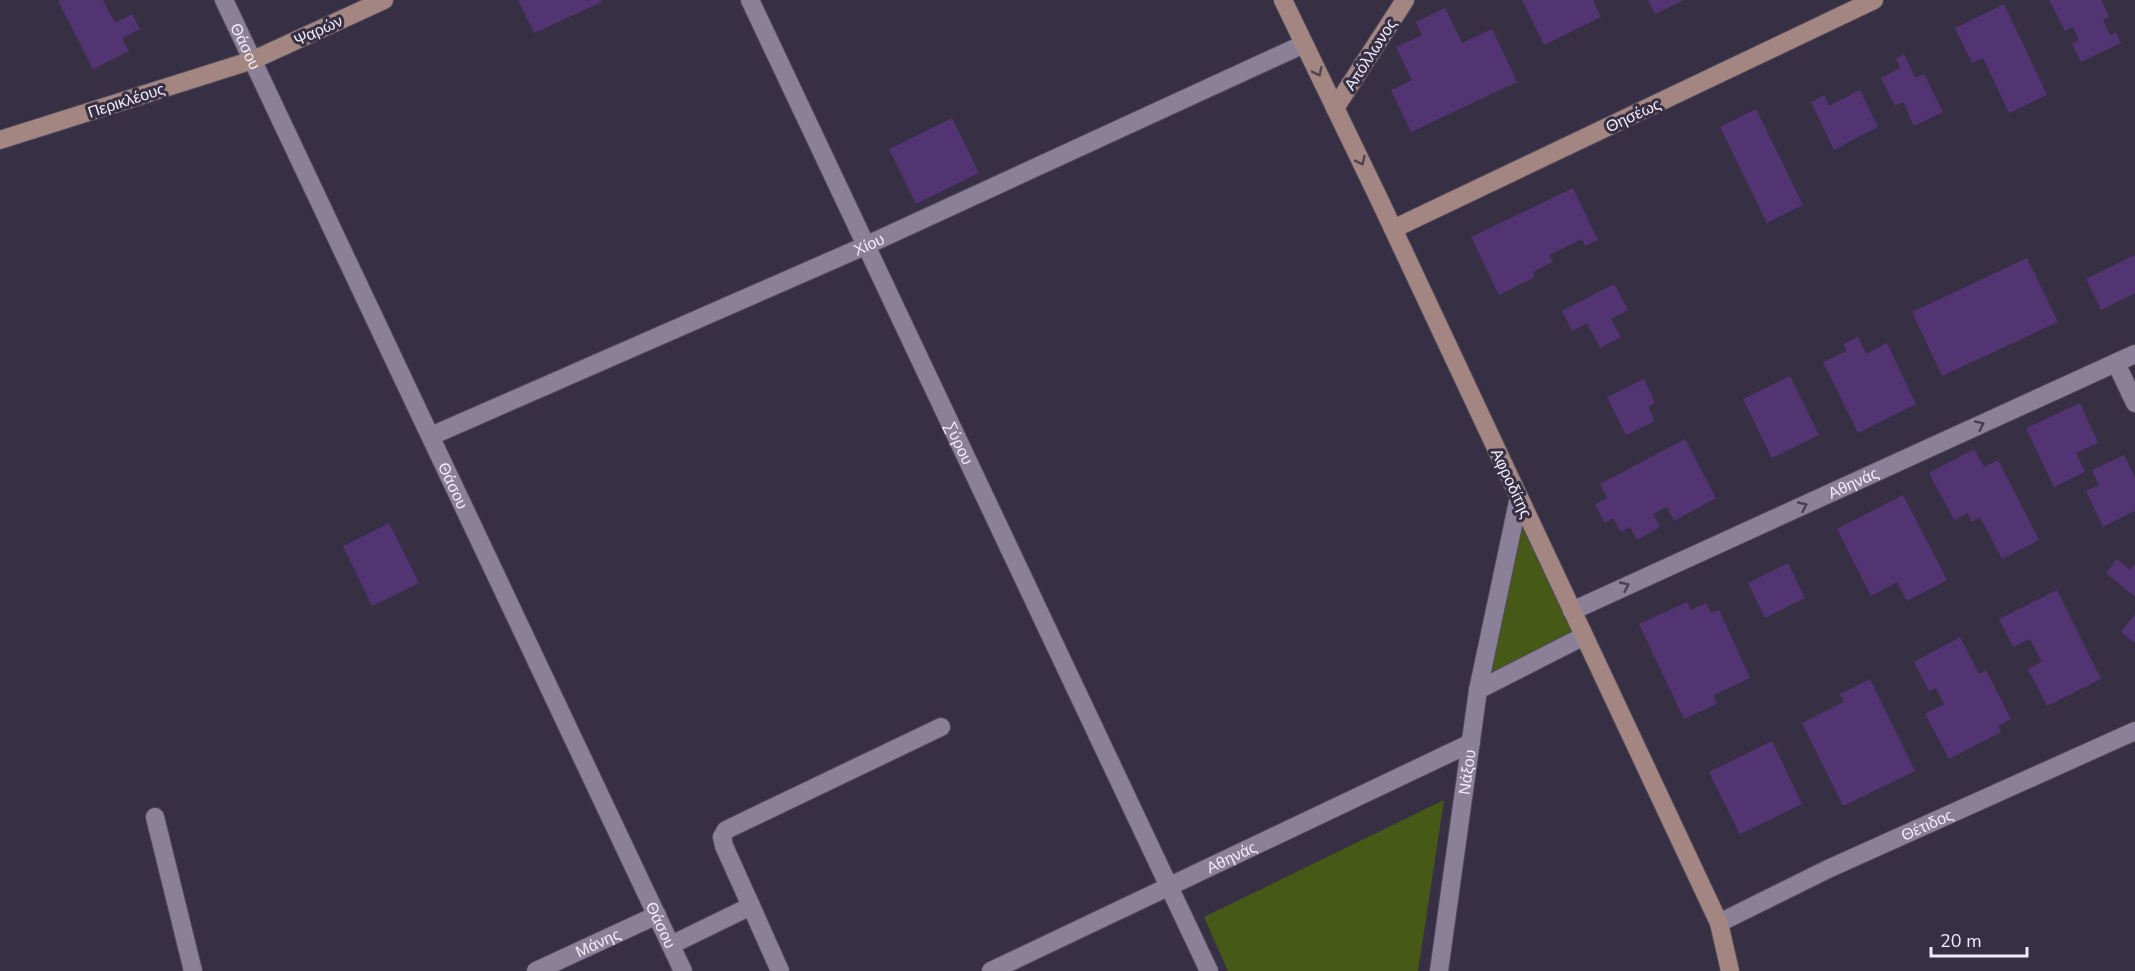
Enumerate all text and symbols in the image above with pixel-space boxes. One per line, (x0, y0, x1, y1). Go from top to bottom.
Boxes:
street label: Ψαρών (290, 10, 346, 52)
street label: Απόλλωνος (1339, 14, 1402, 95)
street label: Θάσου (224, 20, 265, 73)
one-way arrow (1310, 65, 1322, 76)
street label: Περικλέους (85, 78, 168, 124)
street label: Θησέως (1602, 93, 1665, 138)
one-way arrow (1353, 154, 1365, 165)
street label: Χίου (850, 228, 888, 262)
street label: Σύρου (939, 418, 978, 469)
one-way arrow (1974, 420, 1985, 432)
street label: Αφροδίτης (1485, 445, 1537, 522)
street label: Θάσου (432, 459, 473, 513)
street label: Αθηνάς (1825, 462, 1883, 505)
one-way arrow (1796, 501, 1807, 513)
one-way arrow (1619, 582, 1630, 594)
street label: Νάξου (1454, 748, 1482, 796)
street label: Θέτιδος (1898, 804, 1957, 847)
street label: Αθηνάς (1203, 836, 1261, 879)
street label: Θάσου (640, 898, 681, 952)
scale bar (1931, 920, 2027, 958)
street label: Μάνης (572, 923, 624, 963)
text: 20 m (1940, 929, 1982, 953)

